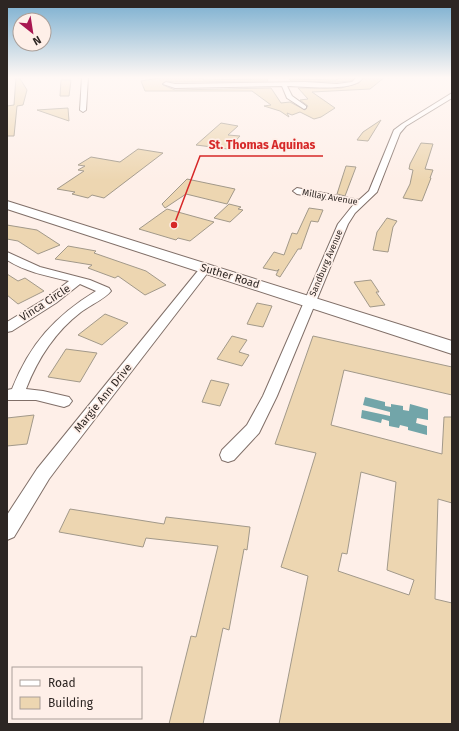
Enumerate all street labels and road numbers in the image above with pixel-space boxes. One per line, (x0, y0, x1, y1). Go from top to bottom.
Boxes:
street label: Millay Avenue (301, 187, 359, 207)
street label: Sandburg Avenue (307, 228, 345, 298)
street label: Suther Road (199, 261, 261, 291)
street label: Vinca Circle (17, 282, 73, 324)
street label: Margie Ann Drive (71, 361, 135, 435)

